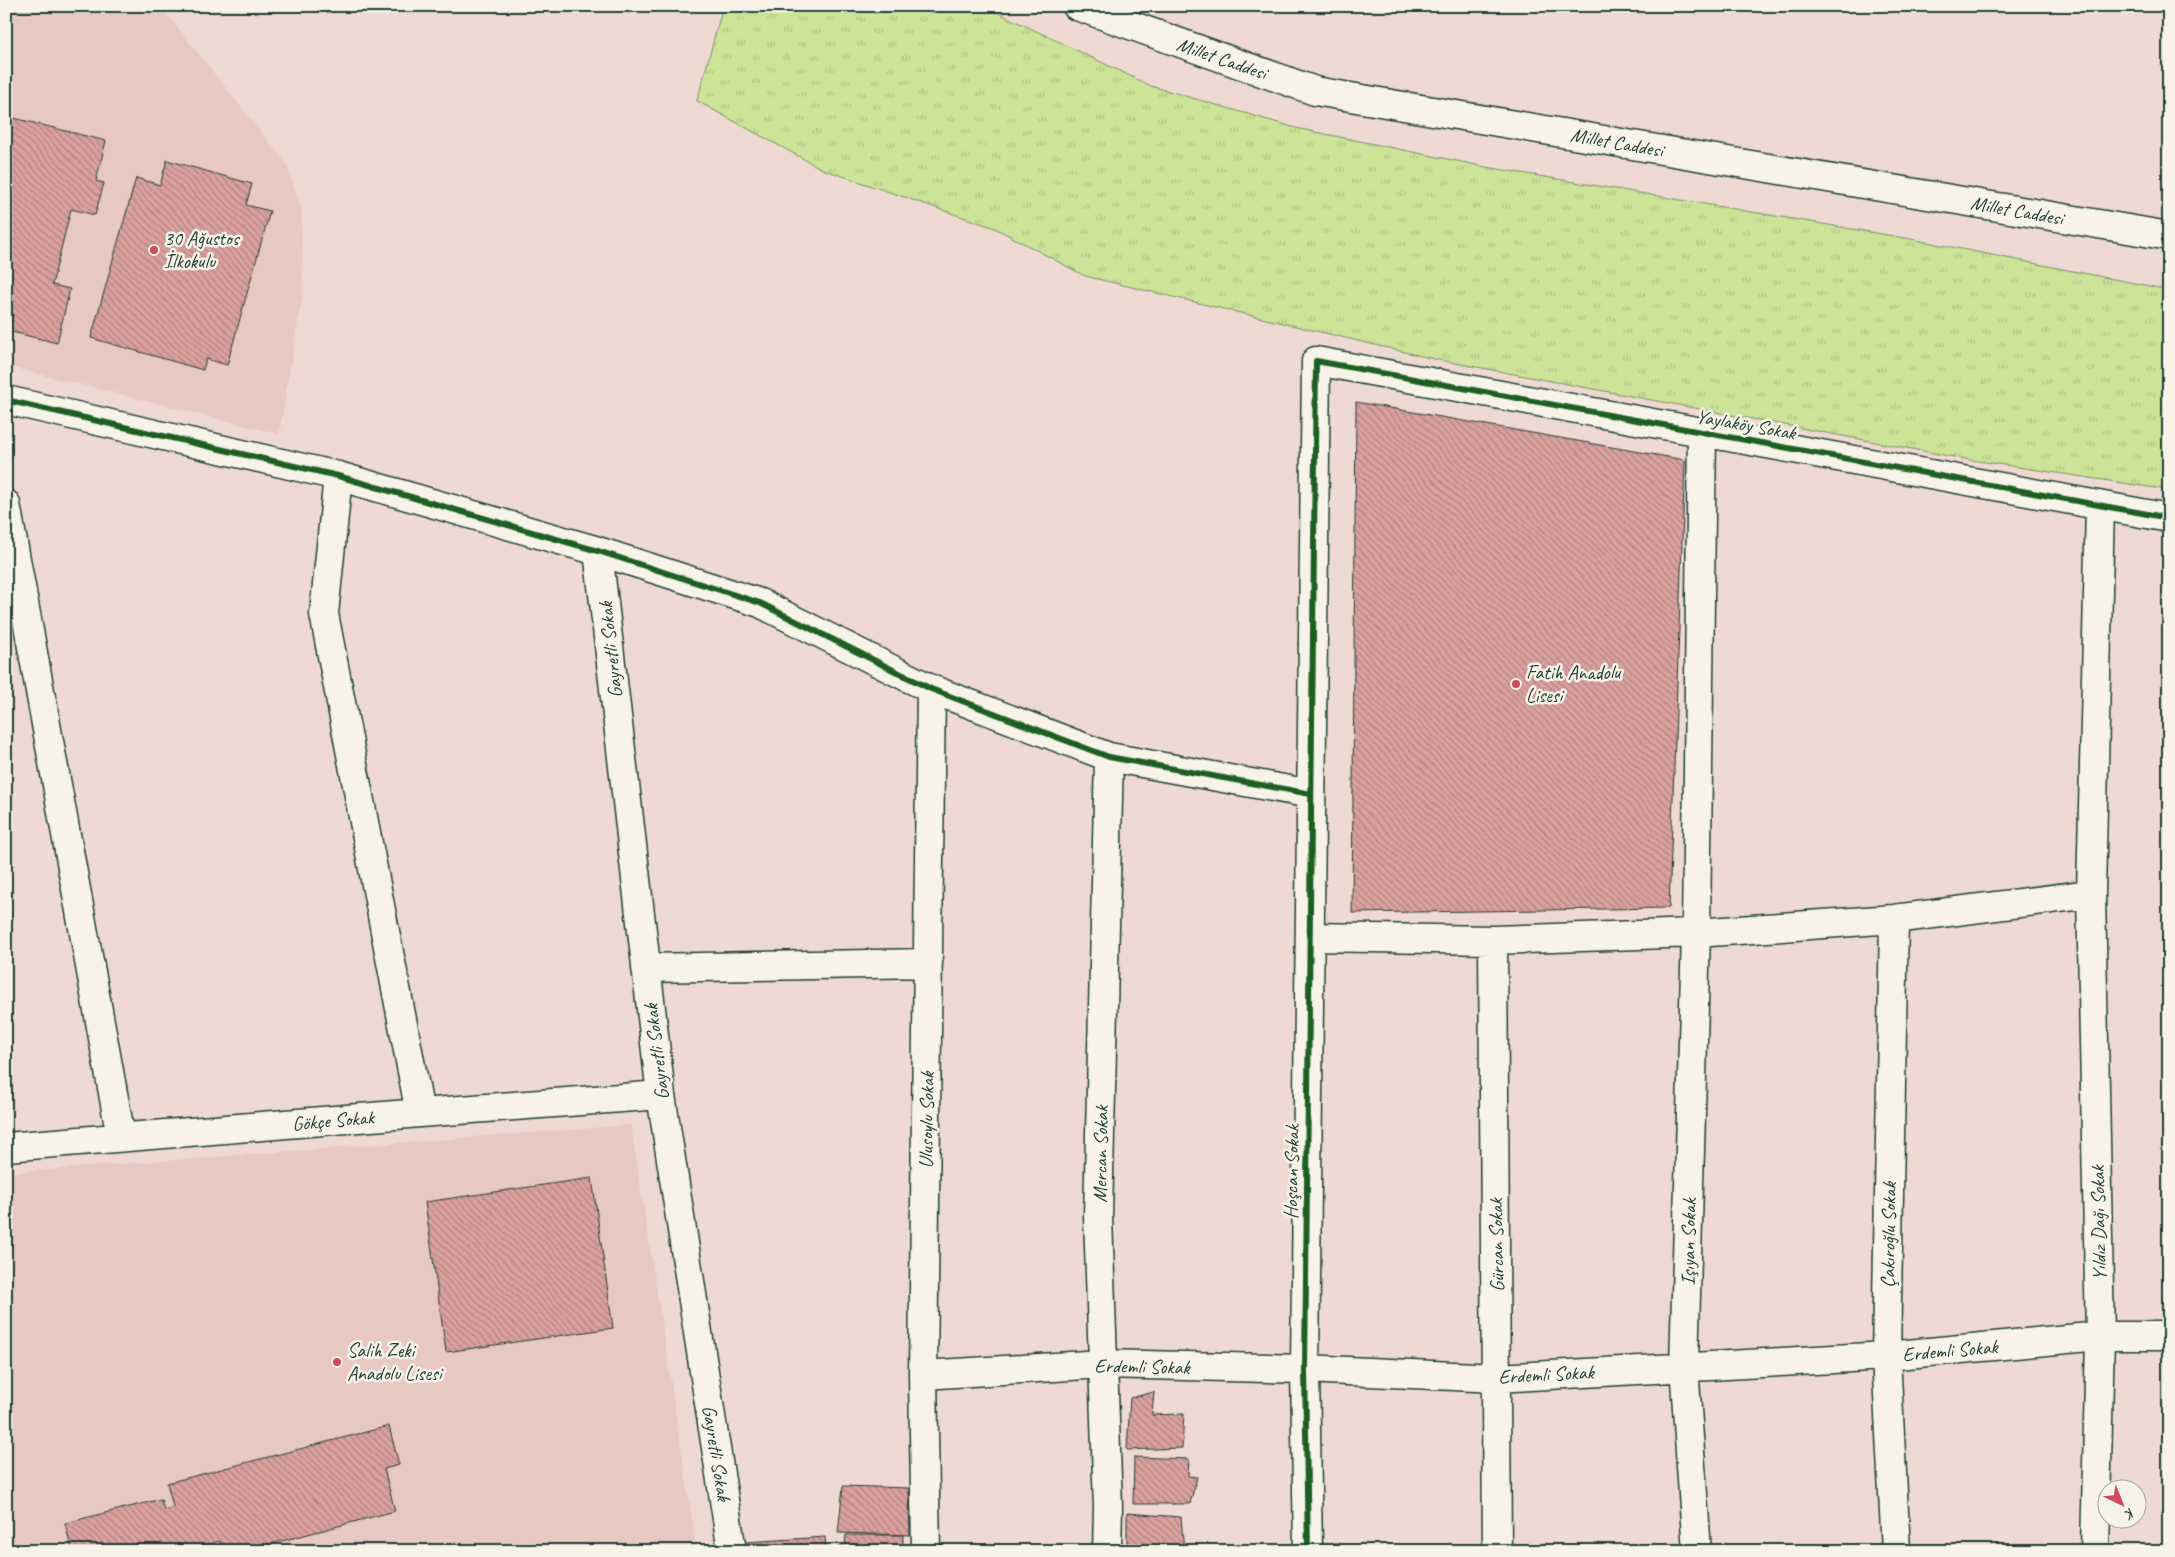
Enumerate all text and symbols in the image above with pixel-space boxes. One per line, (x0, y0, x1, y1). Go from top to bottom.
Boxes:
street label: Millet Caddesi (1174, 31, 1272, 86)
street label: Millet Caddesi (1569, 122, 1667, 163)
street label: Millet Caddesi (1969, 190, 2067, 231)
place label: 30 Ağustos İlkokulu (164, 226, 241, 274)
marker: 30 Ağustos İlkokulu (148, 244, 160, 256)
street label: Yaylaköy Sokak (1694, 403, 1799, 446)
street label: Gayretli Sokak (593, 599, 628, 699)
place label: Fatih Anadolu Lisesi (1526, 660, 1622, 708)
marker: Fatih Anadolu Lisesi (1510, 678, 1522, 690)
street label: Gayretli Sokak (638, 1001, 675, 1101)
street label: Ulusoylu Sokak (913, 1070, 940, 1168)
street label: Gökçe Sokak (291, 1104, 377, 1137)
street label: Mercan Sokak (1087, 1104, 1114, 1203)
street label: Hoşcan Sokak (1278, 1123, 1305, 1219)
street label: Yıldız Dağı Sokak (2085, 1164, 2112, 1281)
street label: Çakıroğlu Sokak (1875, 1180, 1902, 1288)
street label: Gürcan Sokak (1483, 1196, 1510, 1292)
street label: Işıyan Sokak (1675, 1196, 1702, 1286)
street label: Erdemli Sokak (1901, 1334, 2000, 1367)
place label: Salih Zeki Anadolu Lisesi (347, 1338, 444, 1386)
street label: Erdemli Sokak (1094, 1353, 1192, 1380)
marker: Salih Zeki Anadolu Lisesi (331, 1356, 343, 1368)
street label: Erdemli Sokak (1498, 1359, 1596, 1389)
street label: Gayretli Sokak (697, 1404, 737, 1504)
north arrow (2098, 1480, 2148, 1530)
text: K (2120, 1504, 2139, 1524)

